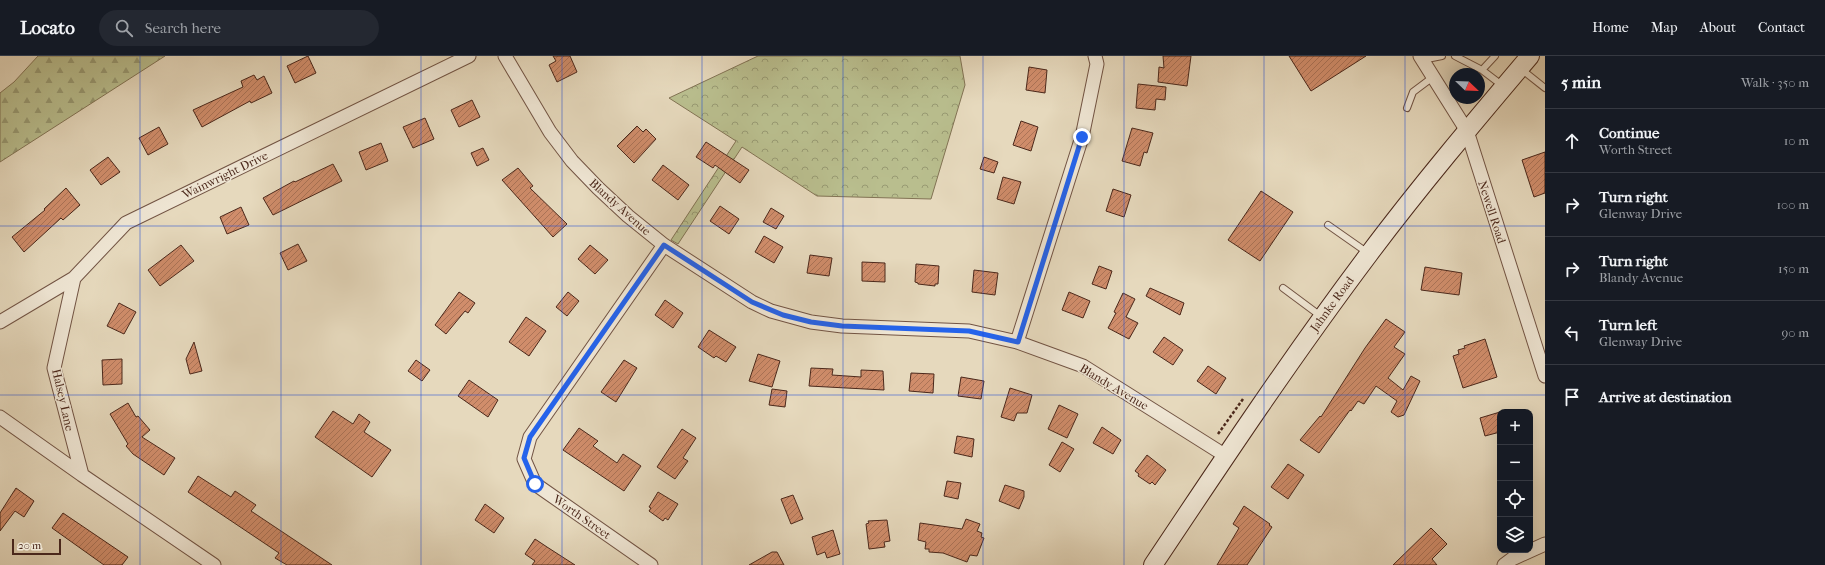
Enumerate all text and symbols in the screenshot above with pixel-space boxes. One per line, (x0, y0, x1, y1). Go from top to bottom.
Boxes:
search box (99, 10, 379, 46)
text: Locato (20, 17, 75, 39)
icon: search (113, 17, 135, 39)
text: Search here (145, 19, 221, 37)
text: Home (1592, 19, 1629, 36)
text: Map (1651, 19, 1678, 36)
text: About (1700, 19, 1736, 36)
text: Contact (1758, 19, 1805, 36)
north arrow (1449, 68, 1485, 104)
text: 5 min (1561, 72, 1601, 92)
text: Walk · 350 m (1741, 75, 1809, 90)
text: Continue (1599, 124, 1659, 142)
route end (1073, 128, 1091, 146)
icon: ahead (1561, 130, 1583, 152)
text: 10 m (1784, 133, 1809, 148)
text: Worth Street (1599, 142, 1672, 157)
street label: Wainwright Drive (179, 148, 270, 202)
street label: Blandy Avenue (586, 176, 654, 238)
street label: Newell Road (1475, 179, 1509, 246)
text: Turn right (1599, 188, 1668, 206)
icon: right (1561, 194, 1583, 216)
text: 100 m (1776, 197, 1809, 212)
text: Glenway Drive (1599, 206, 1682, 221)
text: Turn right (1599, 252, 1668, 270)
icon: right (1561, 258, 1583, 280)
text: 150 m (1778, 261, 1809, 276)
text: Blandy Avenue (1599, 270, 1683, 285)
street label: Jahnke Road (1307, 273, 1357, 335)
text: Turn left (1599, 316, 1657, 334)
icon: left (1561, 322, 1583, 344)
text: 90 m (1781, 325, 1809, 340)
text: Glenway Drive (1599, 334, 1682, 349)
street label: Blandy Avenue (1077, 361, 1151, 413)
street label: Halsey Lane (49, 368, 77, 432)
icon: arrive (1561, 386, 1583, 408)
text: Arrive at destination (1599, 388, 1731, 406)
map controls (1497, 409, 1533, 553)
button: + (1497, 409, 1533, 445)
button: − (1497, 445, 1533, 481)
route start (526, 475, 544, 493)
button: locate (1497, 481, 1533, 517)
street label: Worth Street (550, 491, 614, 542)
button: layers (1497, 517, 1533, 553)
scale bar (12, 537, 61, 556)
text: 20 m (18, 539, 41, 552)

